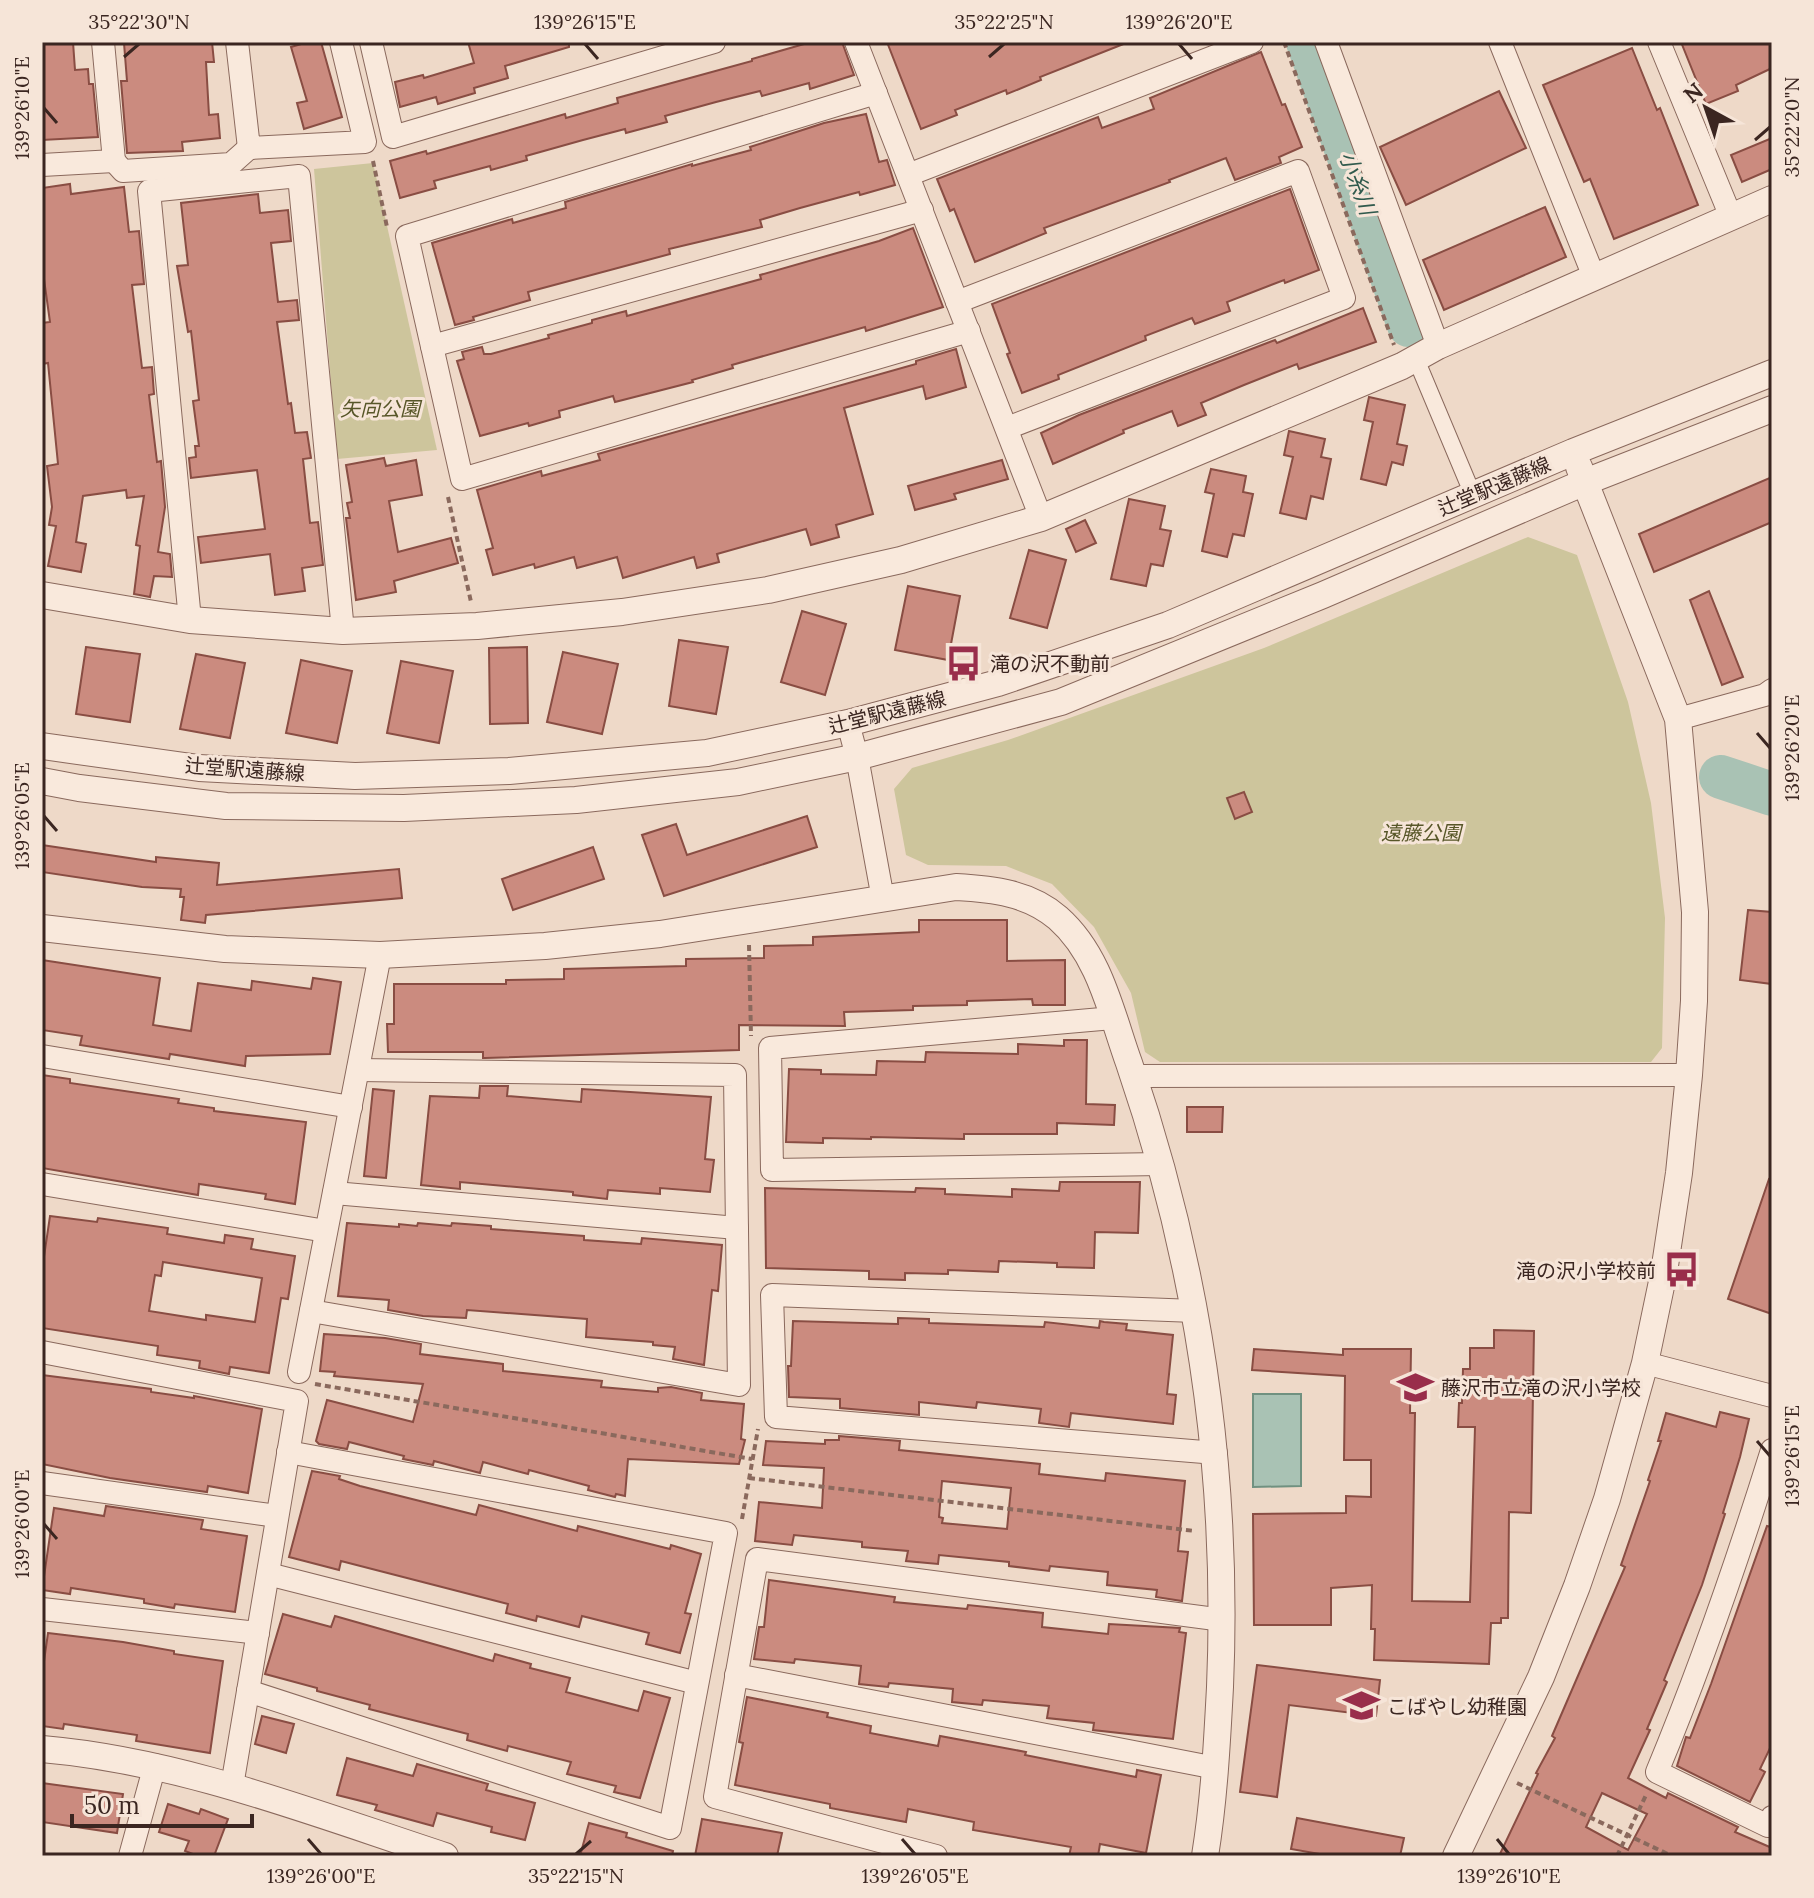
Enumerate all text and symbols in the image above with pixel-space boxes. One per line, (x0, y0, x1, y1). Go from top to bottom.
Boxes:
text: 35°22'30"N (88, 9, 190, 34)
text: 139°26'15"E (534, 9, 636, 34)
text: 35°22'25"N (954, 9, 1054, 34)
text: 139°26'20"E (1125, 9, 1233, 34)
text: 139°26'10"E (9, 56, 34, 160)
north arrow (1666, 68, 1746, 148)
text: N (1678, 76, 1709, 109)
text: 35°22'20"N (1779, 76, 1804, 178)
water label: 小糸川 (1334, 147, 1383, 221)
park label: 矢向公園 (340, 396, 423, 421)
street label: 辻堂駅遠藤線 (1434, 451, 1554, 521)
bus stop icon: 滝の沢不動前 (945, 644, 983, 682)
place label: 滝の沢不動前 (990, 651, 1110, 676)
street label: 辻堂駅遠藤線 (826, 685, 948, 739)
text: 139°26'20"E (1779, 694, 1804, 802)
street label: 辻堂駅遠藤線 (184, 752, 306, 786)
text: 139°26'05"E (9, 762, 34, 870)
park label: 遠藤公園 (1381, 820, 1464, 845)
bus stop icon: 滝の沢小学校前 (1663, 1251, 1701, 1289)
place label: 滝の沢小学校前 (1516, 1258, 1656, 1283)
school or university icon: 藤沢市立滝の沢小学校 (1396, 1368, 1434, 1406)
place label: 藤沢市立滝の沢小学校 (1441, 1375, 1641, 1400)
text: 139°26'15"E (1779, 1405, 1804, 1507)
text: 139°26'00"E (9, 1470, 34, 1578)
school or university icon: こばやし幼稚園 (1342, 1687, 1380, 1725)
place label: こばやし幼稚園 (1387, 1694, 1527, 1719)
scale bar (72, 1778, 252, 1828)
text: 50 m (84, 1790, 140, 1821)
text: 139°26'00"E (267, 1863, 375, 1888)
text: 35°22'15"N (528, 1863, 624, 1888)
text: 139°26'05"E (861, 1863, 969, 1888)
text: 139°26'10"E (1457, 1863, 1561, 1888)

